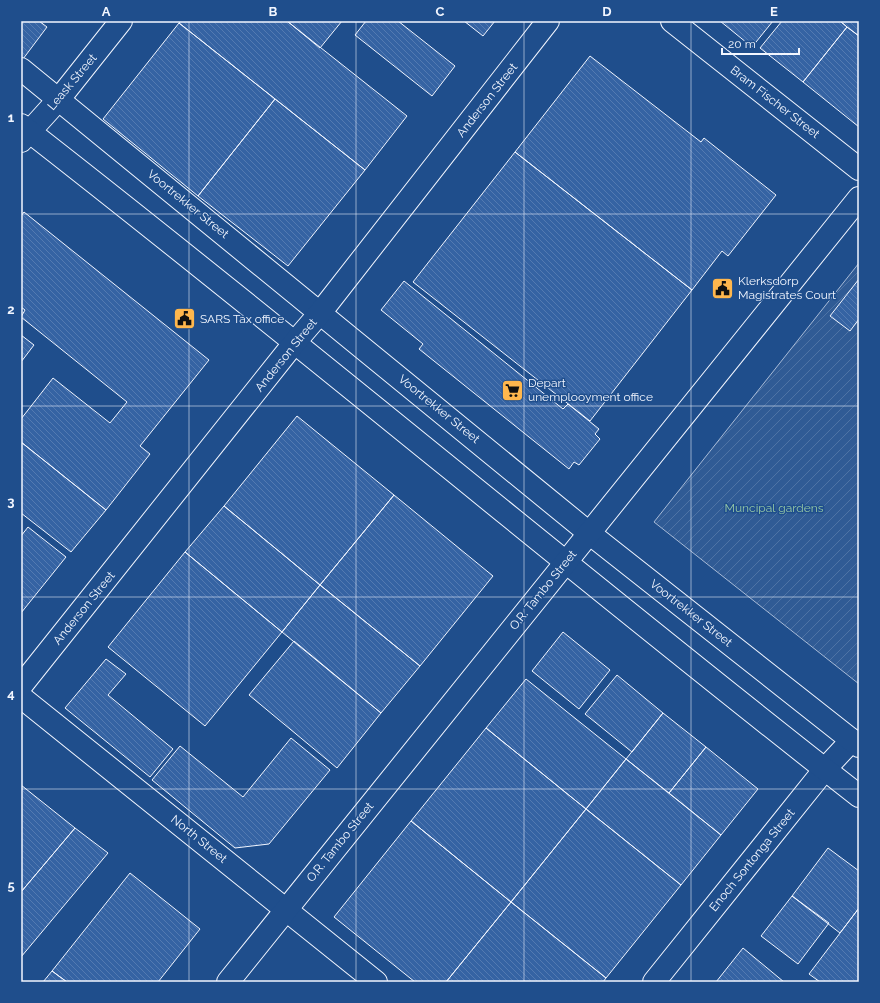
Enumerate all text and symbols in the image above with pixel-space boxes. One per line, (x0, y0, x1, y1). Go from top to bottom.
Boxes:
text: A (102, 4, 111, 19)
text: B (269, 4, 278, 19)
text: C (436, 4, 445, 19)
text: D (602, 4, 612, 19)
text: E (770, 4, 778, 19)
scale bar (722, 30, 799, 56)
text: 20 m (728, 37, 756, 51)
street label: Leask Street (44, 51, 100, 113)
street label: Anderson Street (454, 60, 520, 140)
street label: Bram Fischer Street (728, 63, 822, 141)
text: 1 (8, 110, 15, 125)
street label: Voortrekker Street (144, 167, 232, 241)
place label: Klerksdorp Magistrates Court (738, 274, 836, 302)
public building icon: Klerksdorp Magistrates Court (709, 275, 735, 301)
text: 2 (7, 302, 15, 317)
public building icon: SARS Tax office (171, 306, 197, 332)
place label: SARS Tax office (200, 312, 284, 326)
street label: Anderson Street (252, 316, 320, 394)
street label: Voortrekker Street (395, 372, 483, 446)
place label: Depart unemplooyment office (528, 376, 653, 404)
supermarket icon: Depart unemplooyment office (500, 377, 526, 403)
text: 3 (7, 494, 15, 509)
park label: Muncipal gardens (724, 501, 824, 515)
street label: O.R. Tambo Street (507, 547, 579, 633)
street label: Anderson Street (50, 569, 118, 647)
street label: Voortrekker Street (647, 577, 735, 649)
text: 4 (7, 686, 15, 701)
street label: O.R. Tambo Street (304, 799, 376, 885)
street label: Enoch Sontonga Street (706, 806, 798, 914)
street label: North Street (168, 812, 230, 866)
text: 5 (7, 878, 15, 893)

